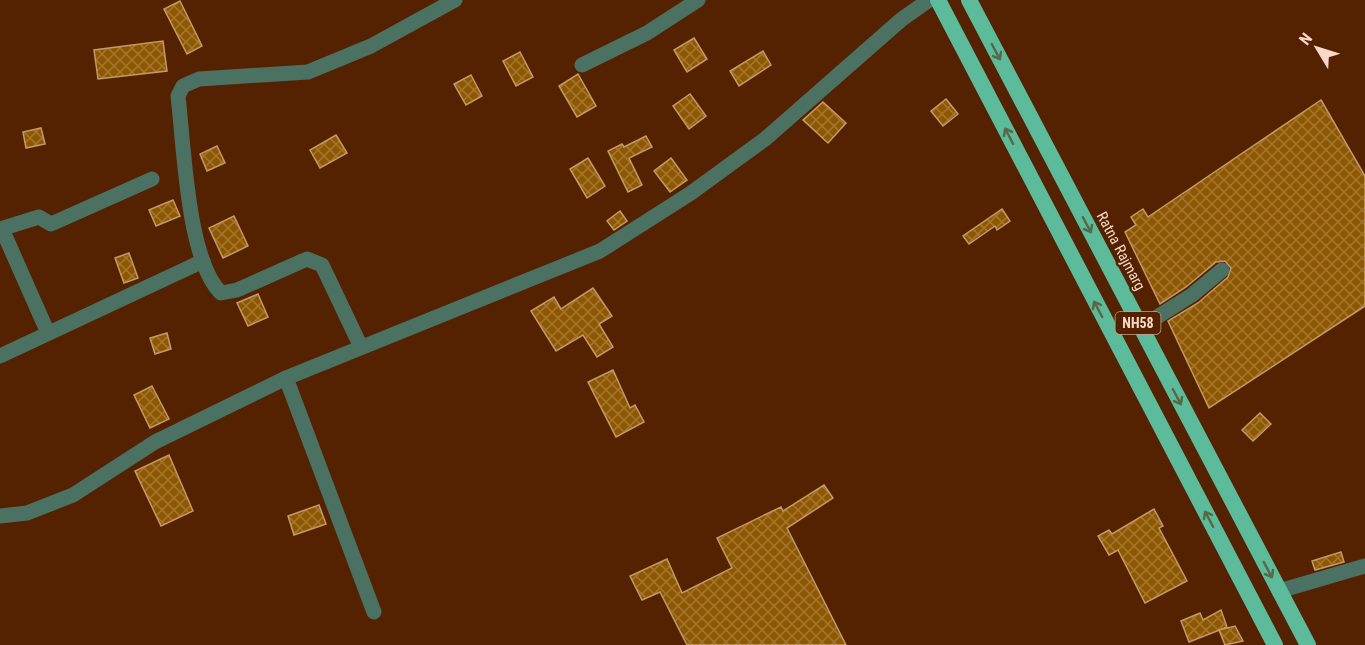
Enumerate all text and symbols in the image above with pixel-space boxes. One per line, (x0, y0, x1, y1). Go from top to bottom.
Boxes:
north arrow (1287, 18, 1347, 78)
text: N (1295, 29, 1316, 49)
one-way arrow (991, 43, 1003, 61)
one-way arrow (1002, 127, 1014, 145)
street label: Ratna Rajmarg (1093, 209, 1149, 293)
one-way arrow (1082, 215, 1093, 233)
one-way arrow (1092, 300, 1104, 318)
road number: NH58 (1116, 312, 1160, 334)
one-way arrow (1172, 388, 1184, 406)
one-way arrow (1203, 510, 1214, 528)
one-way arrow (1262, 561, 1274, 578)

